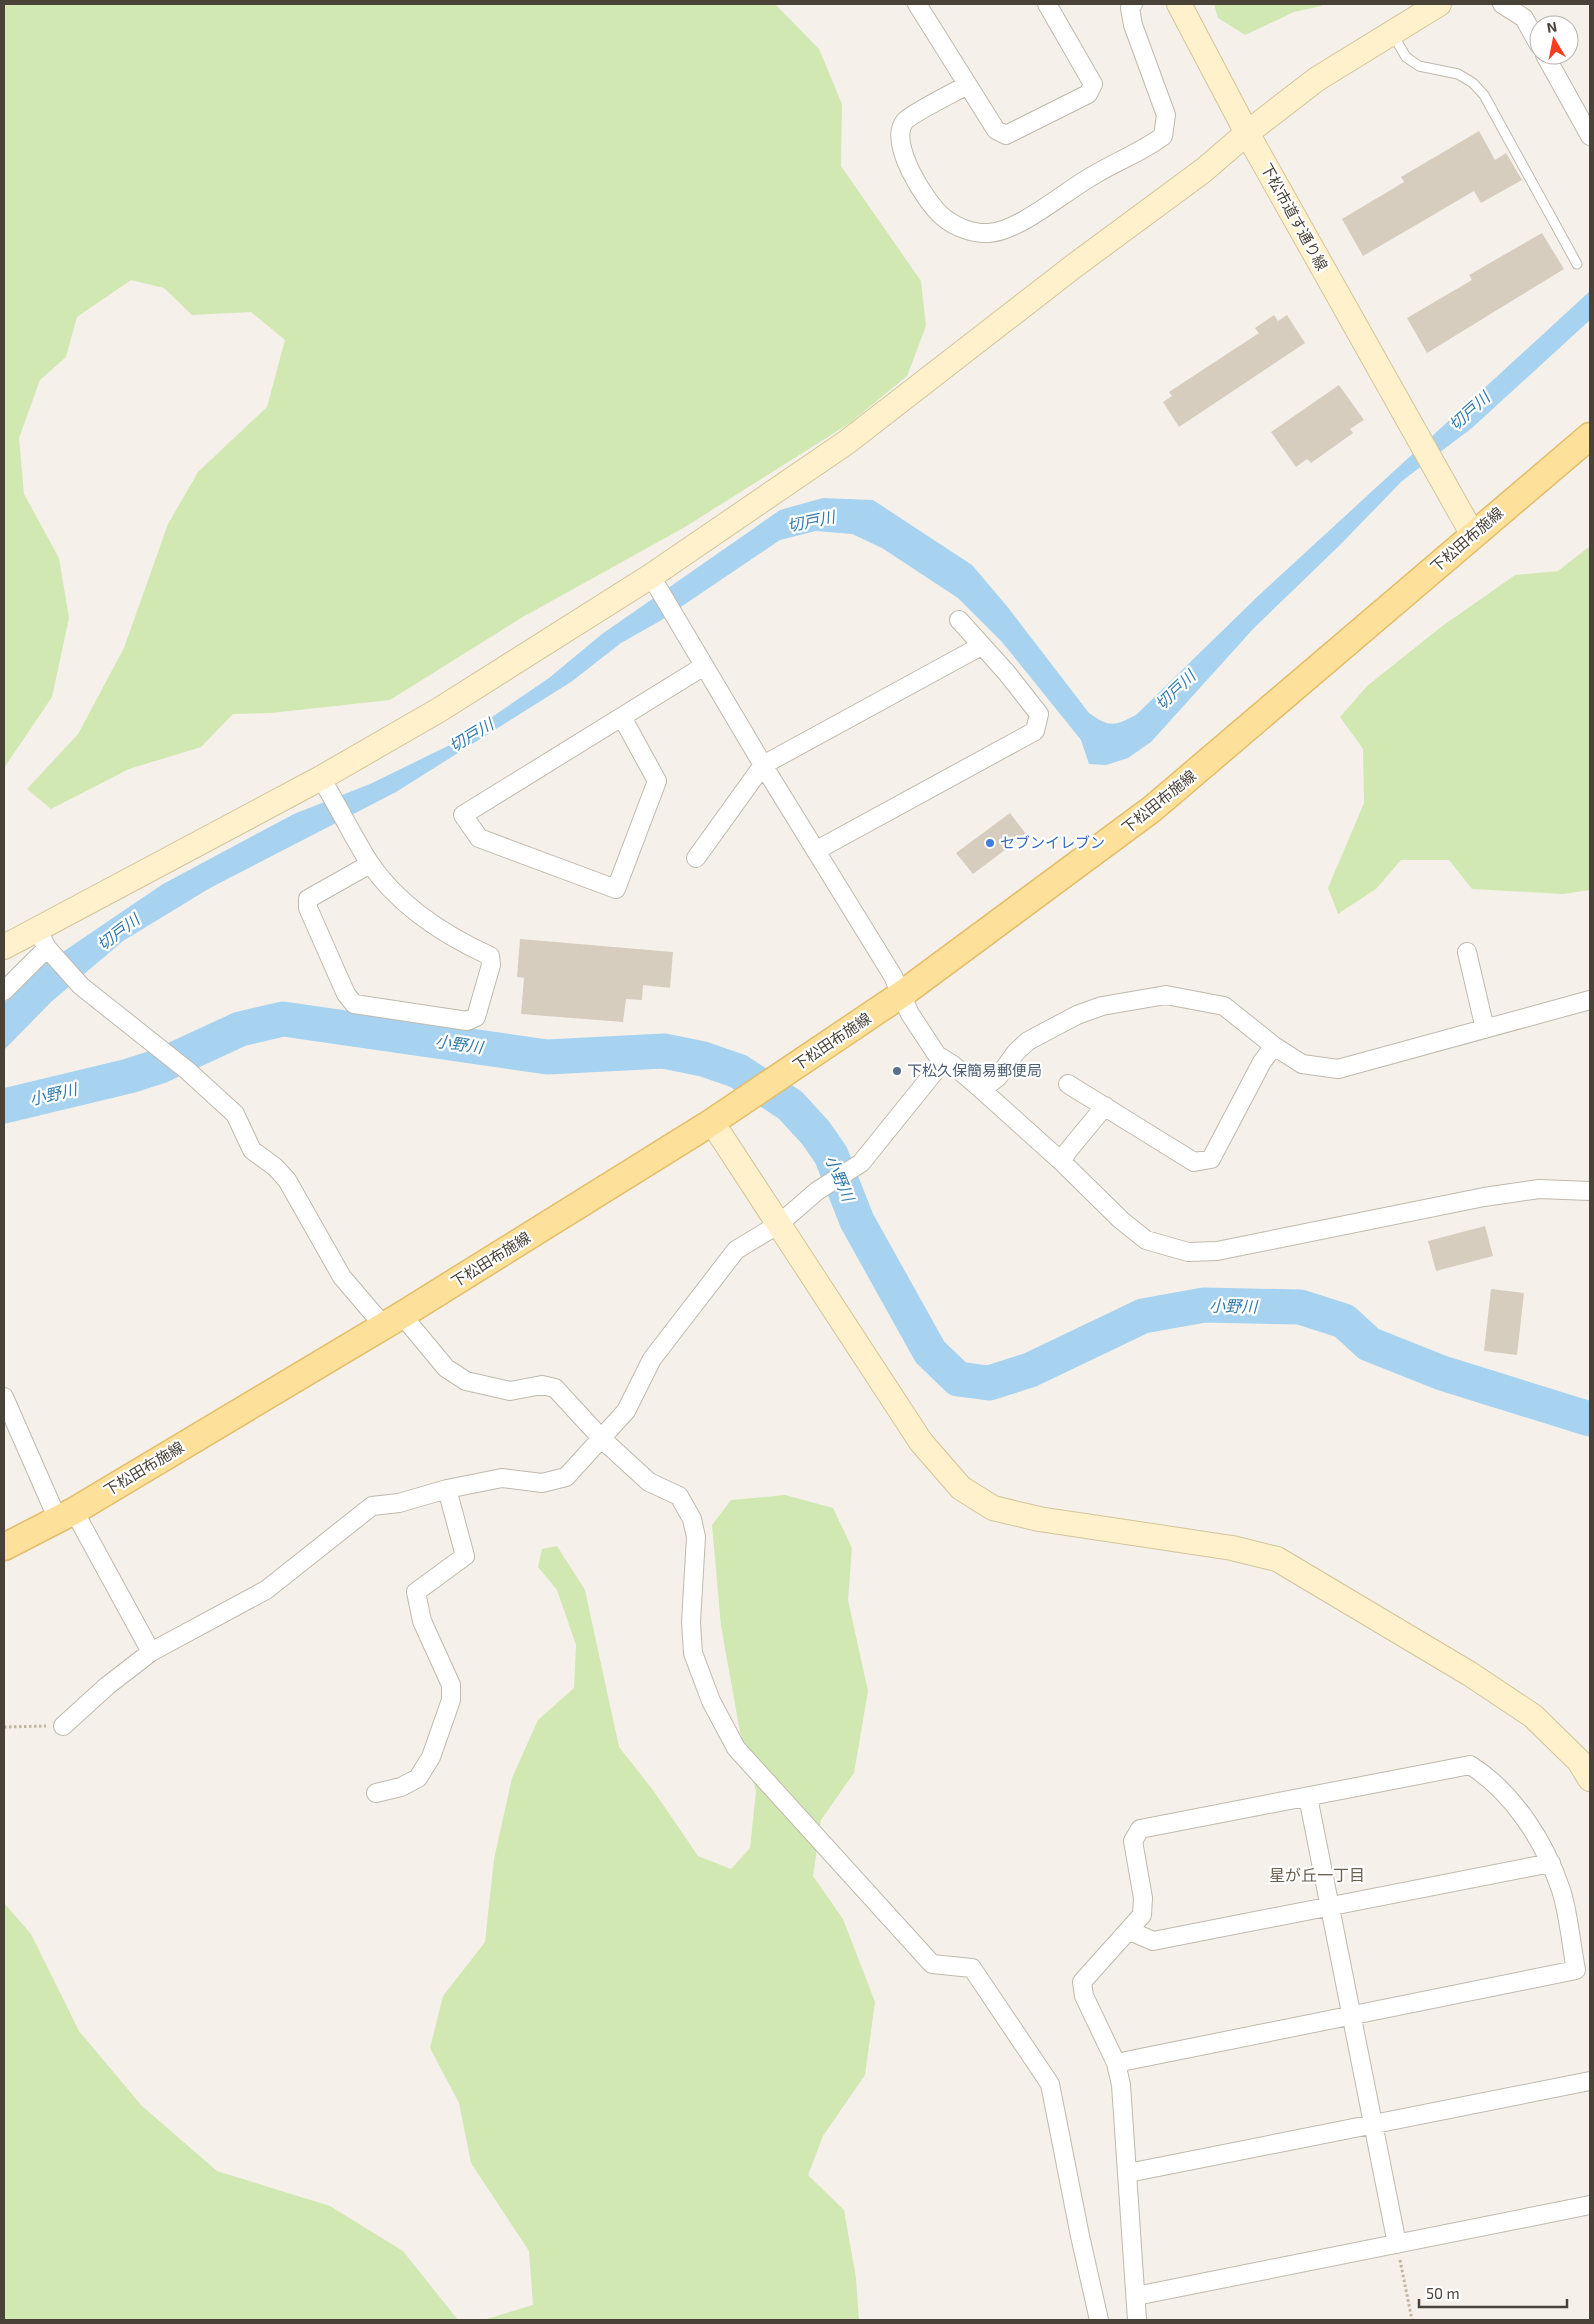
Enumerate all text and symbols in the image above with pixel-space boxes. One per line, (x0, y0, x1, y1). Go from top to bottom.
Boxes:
north arrow (1529, 15, 1579, 65)
text: N (1545, 17, 1558, 36)
street label: 下松市道す通り線 (1258, 160, 1332, 273)
water label: 切戸川 (1444, 386, 1494, 434)
street label: 下松田布施線 (1426, 503, 1506, 576)
water label: 切戸川 (786, 506, 838, 534)
water label: 切戸川 (1151, 665, 1200, 713)
water label: 切戸川 (445, 713, 498, 755)
street label: 下松田布施線 (1118, 766, 1199, 837)
place label: セブンイレブン (1000, 833, 1105, 851)
marker: セブンイレブン (984, 837, 996, 849)
water label: 切戸川 (93, 908, 144, 954)
street label: 下松田布施線 (789, 1009, 874, 1074)
water label: 小野川 (434, 1031, 486, 1057)
place label: 下松久保簡易郵便局 (907, 1061, 1042, 1079)
marker: 下松久保簡易郵便局 (891, 1065, 903, 1077)
water label: 小野川 (27, 1078, 80, 1108)
water label: 小野川 (822, 1152, 859, 1205)
street label: 下松田布施線 (448, 1228, 533, 1291)
water label: 小野川 (1209, 1296, 1259, 1315)
street label: 下松田布施線 (100, 1437, 187, 1499)
district label: 星が丘一丁目 (1269, 1865, 1365, 1884)
scale bar (1419, 2276, 1566, 2308)
text: 50 m (1426, 2284, 1460, 2302)

